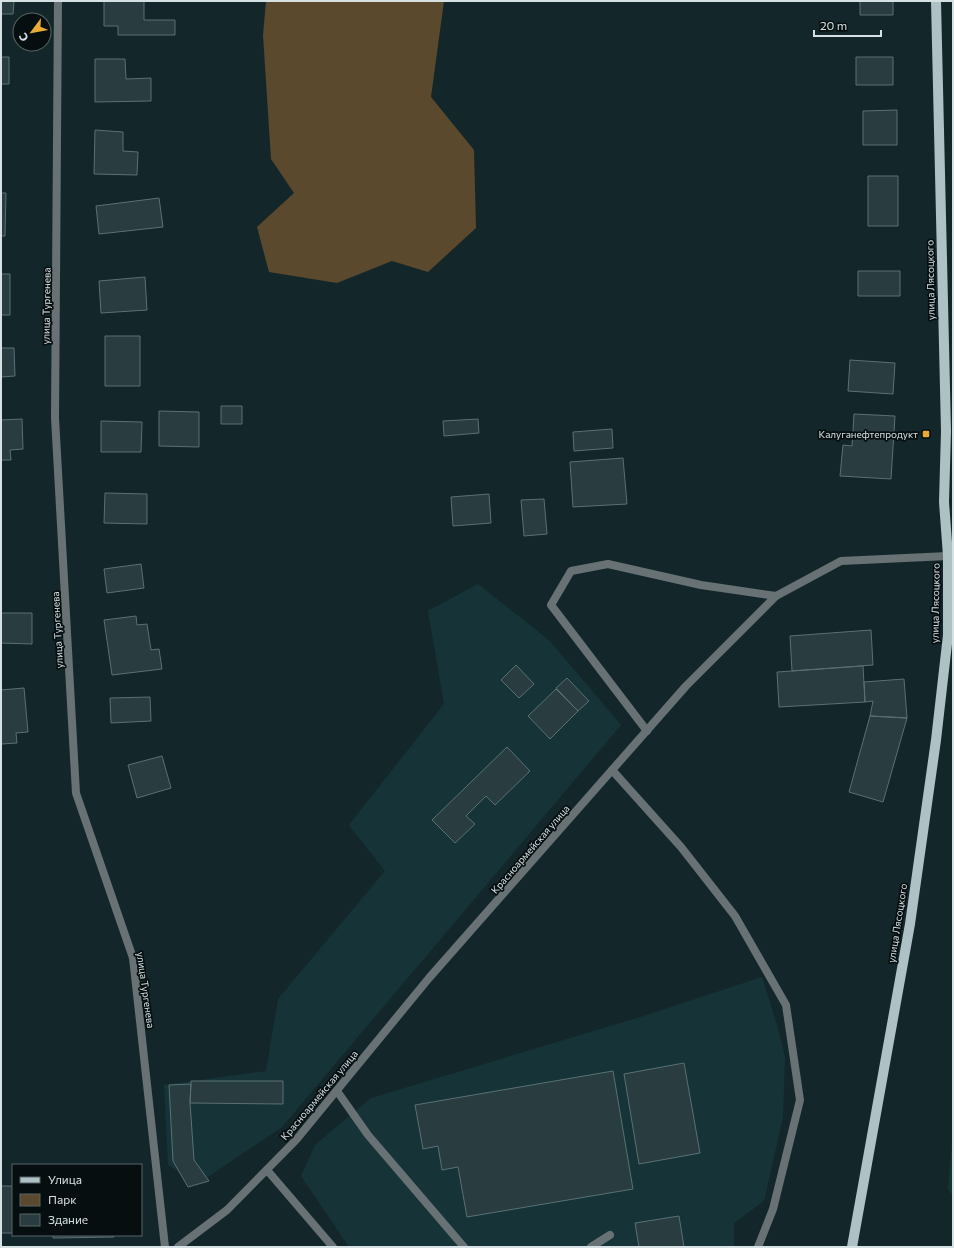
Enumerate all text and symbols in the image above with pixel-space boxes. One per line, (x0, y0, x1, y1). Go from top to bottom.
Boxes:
north arrow (12, 12, 52, 52)
scale bar (814, 12, 881, 38)
text: 20 m (820, 18, 847, 32)
text: С (15, 31, 31, 44)
street label: улица Лясоцкого (923, 240, 937, 320)
street label: улица Тургенева (39, 267, 53, 345)
place label: Калуганефтепродукт (818, 428, 918, 440)
marker: Калуганефтепродукт (921, 429, 931, 439)
street label: улица Лясоцкого (928, 563, 942, 643)
street label: улица Тургенева (49, 591, 65, 669)
street label: Красноармейская улица (488, 802, 572, 896)
street label: улица Лясоцкого (885, 882, 909, 964)
street label: улица Тургенева (135, 951, 157, 1029)
street label: Красноармейская улица (278, 1048, 360, 1142)
legend (12, 1164, 142, 1236)
text: Улица (48, 1172, 82, 1186)
text: Парк (48, 1192, 77, 1206)
text: Здание (48, 1212, 88, 1226)

